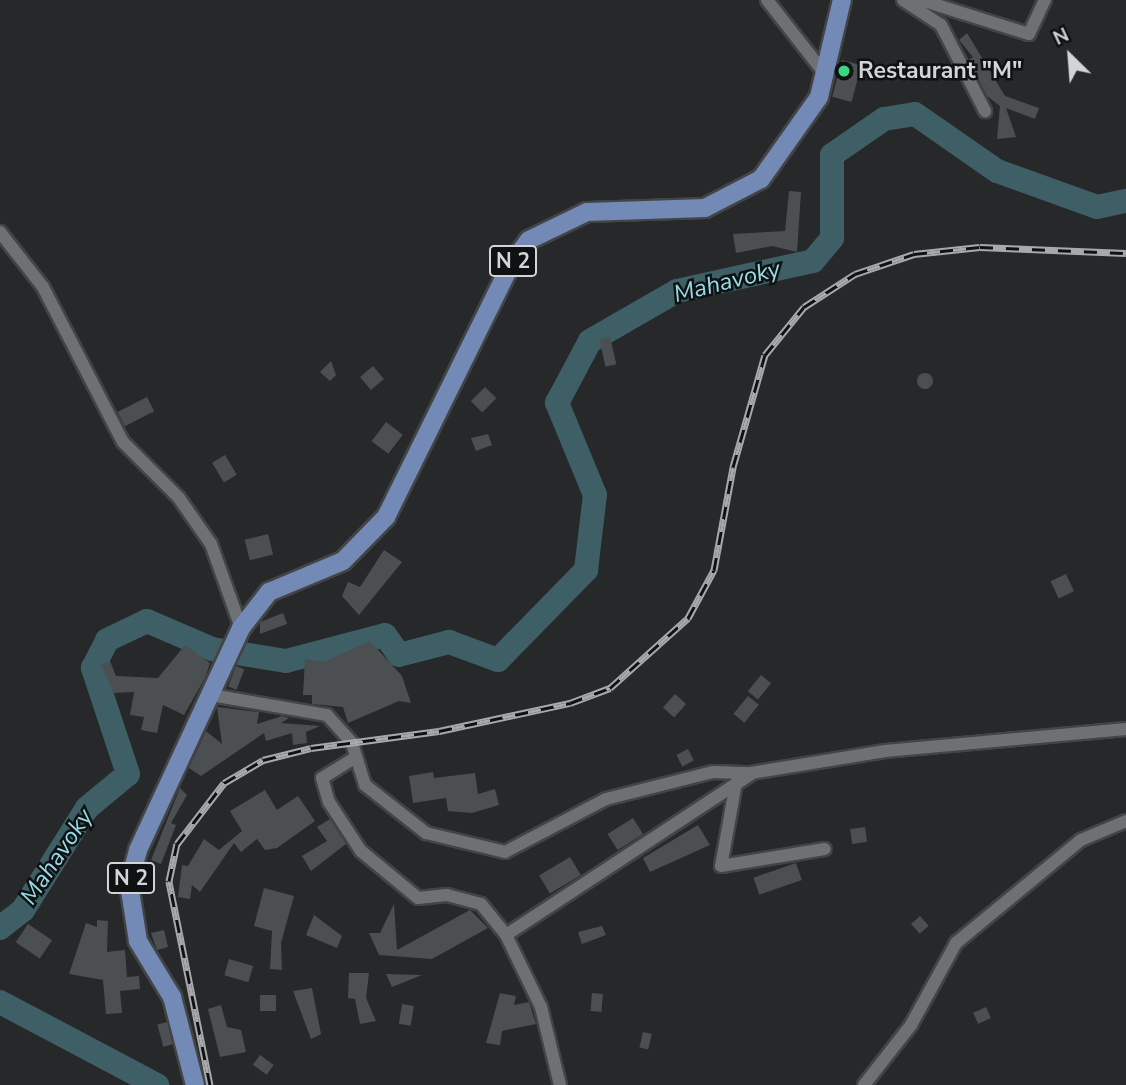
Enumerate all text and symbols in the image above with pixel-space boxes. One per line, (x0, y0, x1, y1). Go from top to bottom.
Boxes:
north arrow (1035, 21, 1105, 91)
text: N (1049, 22, 1073, 52)
place label: Restaurant "M" (858, 57, 1022, 85)
marker: Restaurant "M" (836, 63, 852, 79)
road number: N 2 (489, 244, 538, 278)
water label: Mahavoky (671, 255, 783, 309)
water label: Mahavoky (15, 804, 99, 910)
road number: N 2 (106, 860, 156, 896)

